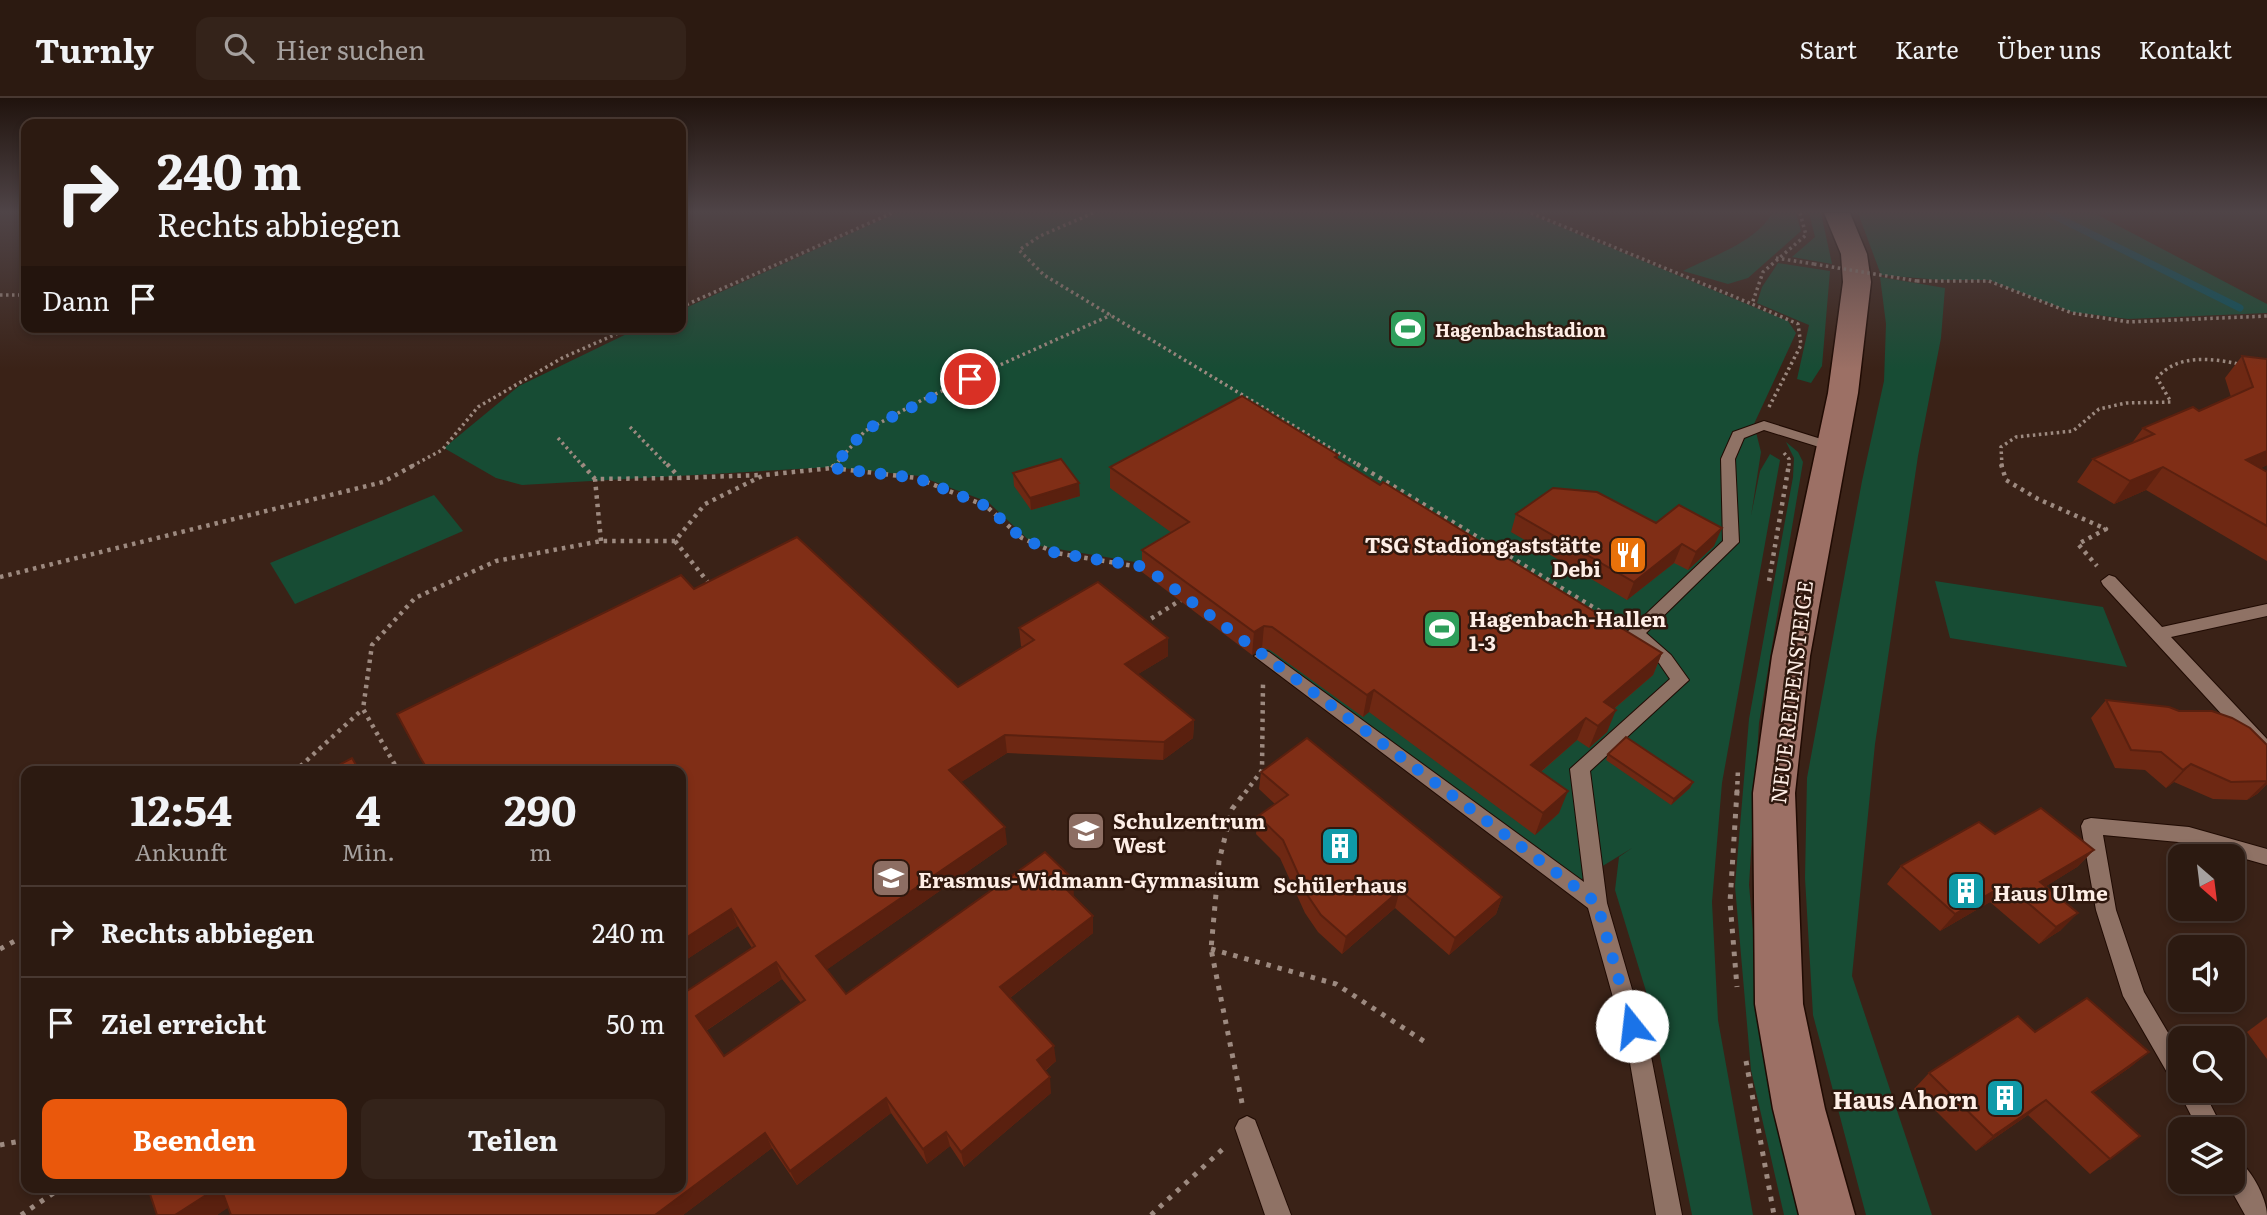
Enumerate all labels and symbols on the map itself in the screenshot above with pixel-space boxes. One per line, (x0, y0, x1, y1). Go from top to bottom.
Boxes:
sports icon: Hagenbachstadion (1387, 308, 1429, 350)
place label: Hagenbachstadion (1435, 316, 1606, 343)
pin (940, 349, 1000, 409)
place label: TSG Stadiongaststätte Debi (1365, 528, 1601, 583)
restaurant icon: TSG Stadiongaststätte Debi (1607, 534, 1649, 576)
street label: NEUE REIFENSTEIGE (1761, 579, 1819, 805)
place label: Hagenbach-Hallen 1-3 (1469, 602, 1667, 657)
sports icon: Hagenbach-Hallen 1-3 (1421, 608, 1463, 650)
place label: Schulzentrum West (1113, 804, 1265, 859)
school or university icon: Schulzentrum West (1065, 810, 1107, 852)
building icon: Schülerhaus (1319, 825, 1361, 867)
north arrow (2168, 844, 2245, 920)
school or university icon: Erasmus-Widmann-Gymnasium (870, 857, 912, 899)
place label: Erasmus-Widmann-Gymnasium (918, 863, 1260, 894)
place label: Schülerhaus (1273, 868, 1407, 899)
building icon: Haus Ulme (1945, 870, 1987, 912)
place label: Haus Ulme (1993, 876, 2108, 907)
position arrow (1595, 989, 1669, 1063)
building icon: Haus Ahorn (1984, 1077, 2026, 1119)
place label: Haus Ahorn (1832, 1081, 1978, 1116)

